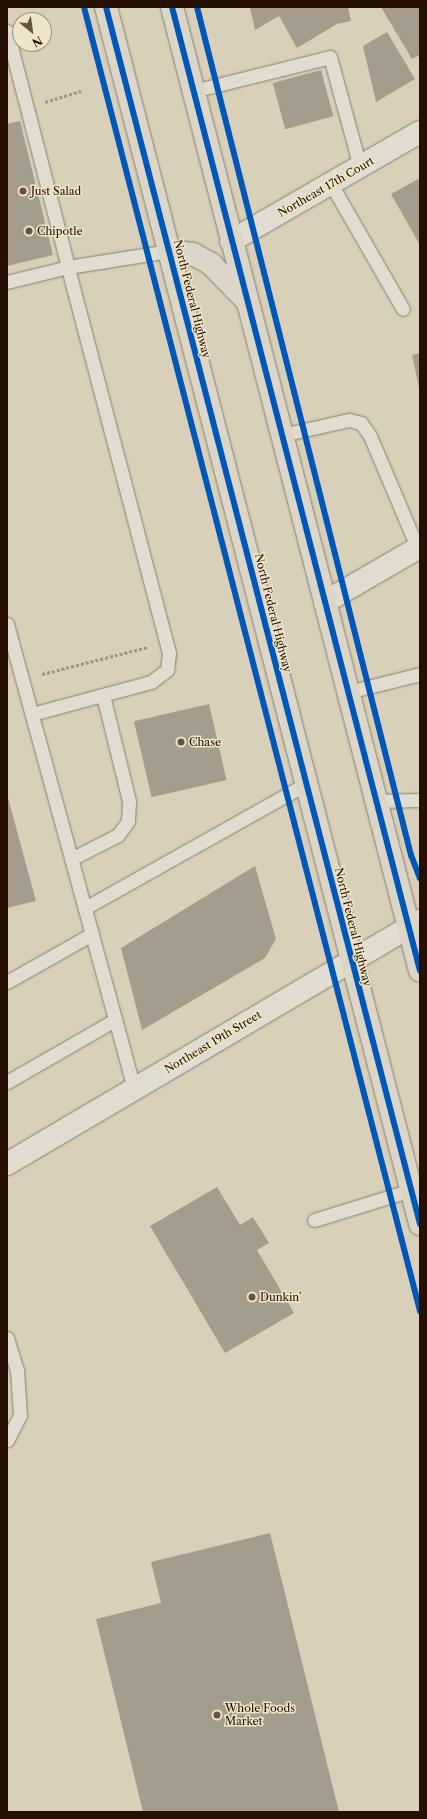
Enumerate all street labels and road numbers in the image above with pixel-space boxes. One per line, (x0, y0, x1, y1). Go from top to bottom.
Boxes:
street label: Northeast 17th Court (276, 154, 376, 220)
street label: North Federal Highway (171, 238, 213, 360)
street label: North Federal Highway (252, 552, 294, 674)
street label: North Federal Highway (332, 866, 374, 988)
street label: Northeast 19th Street (162, 1008, 264, 1076)

